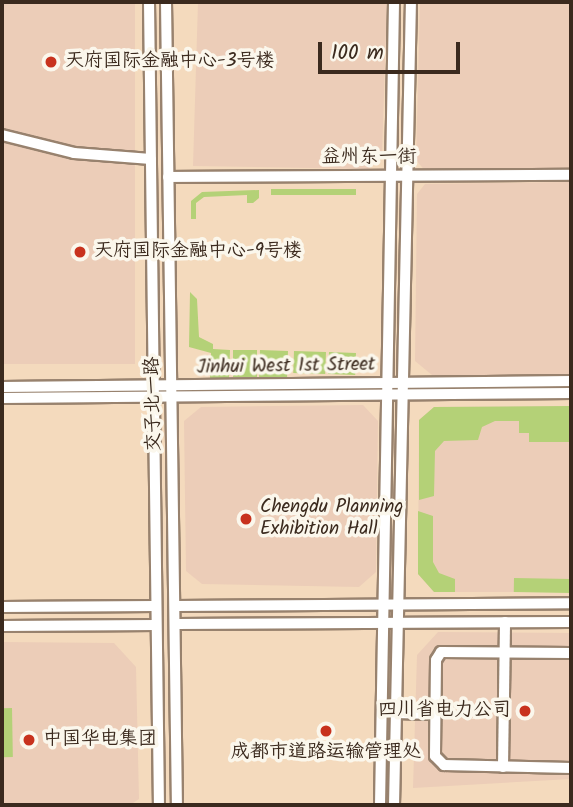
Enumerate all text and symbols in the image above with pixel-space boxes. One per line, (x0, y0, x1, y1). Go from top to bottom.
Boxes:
scale bar (321, 28, 463, 72)
text: 100 m (331, 37, 384, 70)
place label: 天府国际金融中心-3号楼 (65, 51, 275, 73)
marker: 天府国际金融中心-3号楼 (43, 54, 59, 70)
street label: 益州东一街 (322, 147, 416, 169)
place label: 天府国际金融中心-9号楼 (94, 241, 302, 263)
marker: 天府国际金融中心-9号楼 (72, 244, 88, 260)
street label: Jinhui West 1st Street (196, 354, 376, 380)
street label: 交子北一路 (142, 356, 166, 452)
place label: Chengdu Planning Exhibition Hall (260, 497, 403, 541)
marker: Chengdu Planning Exhibition Hall (238, 511, 254, 527)
place label: 四川省电力公司 (378, 700, 511, 722)
marker: 四川省电力公司 (517, 703, 533, 719)
marker: 成都市道路运输管理处 (318, 723, 334, 739)
place label: 中国华电集团 (43, 729, 157, 751)
marker: 中国华电集团 (21, 732, 37, 748)
place label: 成都市道路运输管理处 (231, 742, 421, 764)

